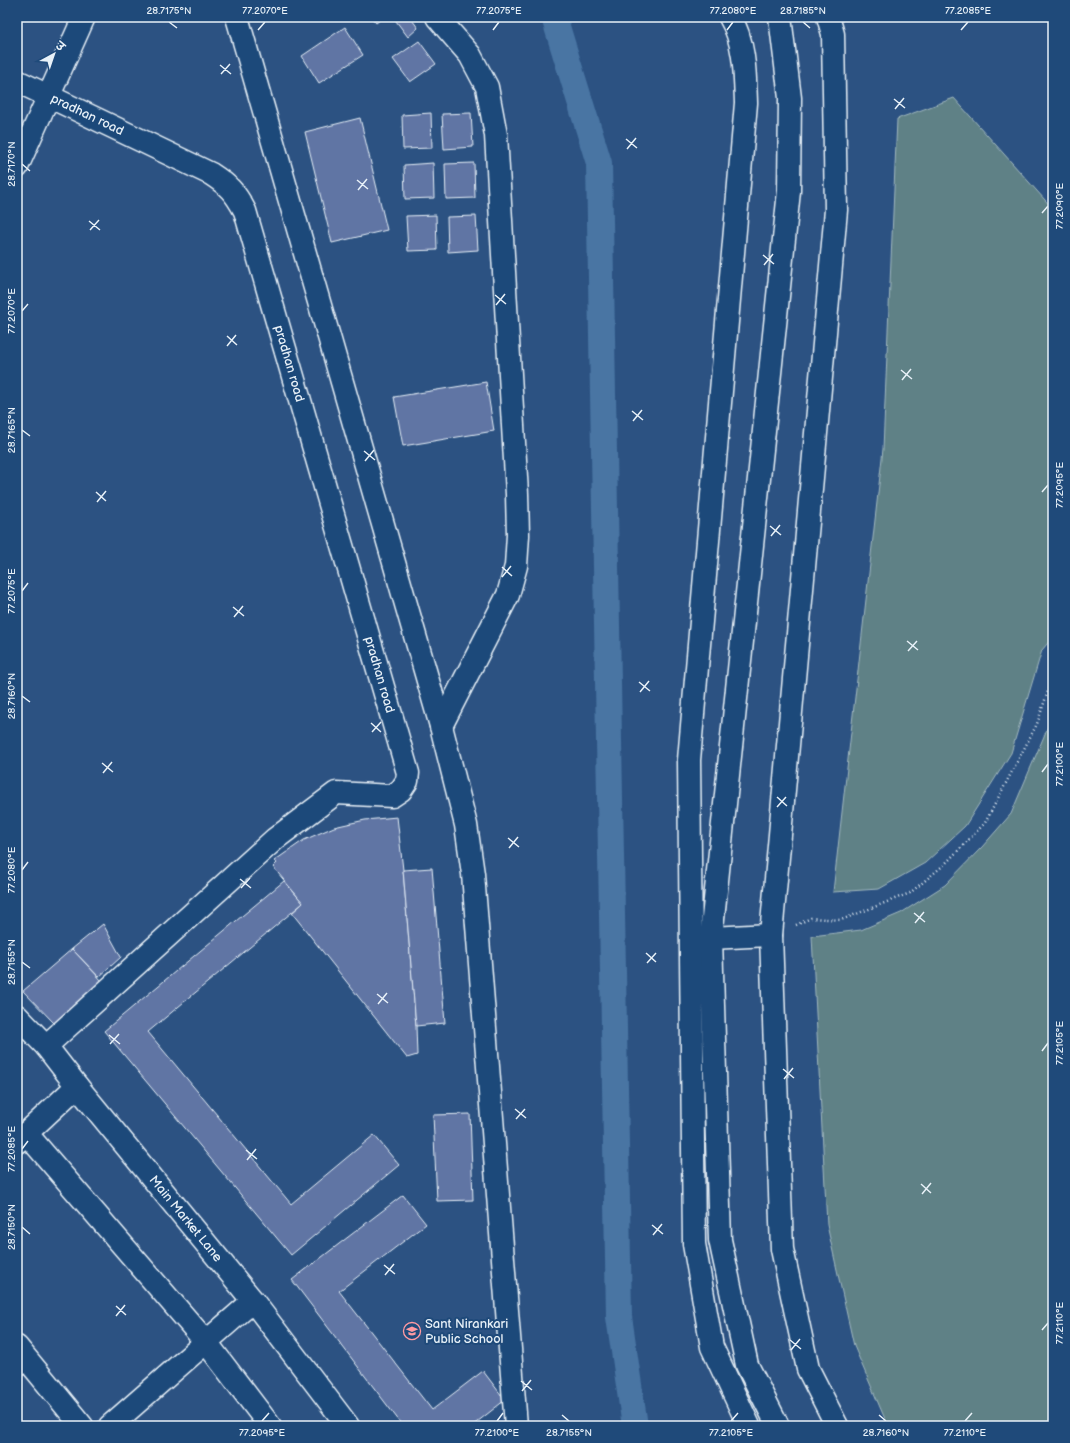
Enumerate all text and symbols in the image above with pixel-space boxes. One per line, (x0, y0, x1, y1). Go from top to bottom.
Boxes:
text: 28.7175°N (146, 5, 192, 17)
text: 77.2070°E (242, 5, 288, 17)
text: 77.2075°E (476, 5, 522, 17)
text: 77.2080°E (710, 5, 757, 17)
text: 28.7185°N (780, 5, 826, 17)
text: 77.2085°E (945, 5, 991, 17)
north arrow (34, 34, 74, 74)
text: उ (52, 39, 68, 55)
street label: pradhan road (48, 90, 126, 139)
text: 28.7170°N (6, 141, 18, 187)
text: 77.2090°E (1054, 182, 1066, 229)
text: 77.2070°E (6, 288, 18, 334)
street label: pradhan road (271, 323, 308, 404)
text: 28.7165°N (6, 407, 18, 453)
text: 77.2095°E (1054, 462, 1066, 508)
text: 77.2075°E (6, 568, 18, 614)
street label: pradhan road (361, 635, 398, 715)
text: 28.7160°N (6, 673, 18, 719)
text: 77.2100°E (1054, 741, 1066, 786)
text: 77.2080°E (6, 846, 18, 893)
text: 28.7155°N (6, 939, 18, 985)
text: 77.2105°E (1054, 1021, 1066, 1065)
text: 77.2085°E (6, 1126, 18, 1172)
street label: Main Market Lane (146, 1172, 226, 1265)
text: 28.7150°N (6, 1204, 18, 1250)
text: 77.2110°E (1054, 1301, 1066, 1344)
place label: Sant Nirankari Public School (425, 1316, 508, 1347)
school or university icon: Sant Nirankari Public School (402, 1321, 422, 1341)
text: 77.2095°E (239, 1427, 285, 1439)
text: 77.2100°E (475, 1427, 520, 1439)
text: 28.7155°N (546, 1427, 592, 1439)
text: 77.2105°E (709, 1427, 753, 1439)
text: 28.7160°N (863, 1427, 909, 1439)
text: 77.2110°E (944, 1427, 987, 1439)

